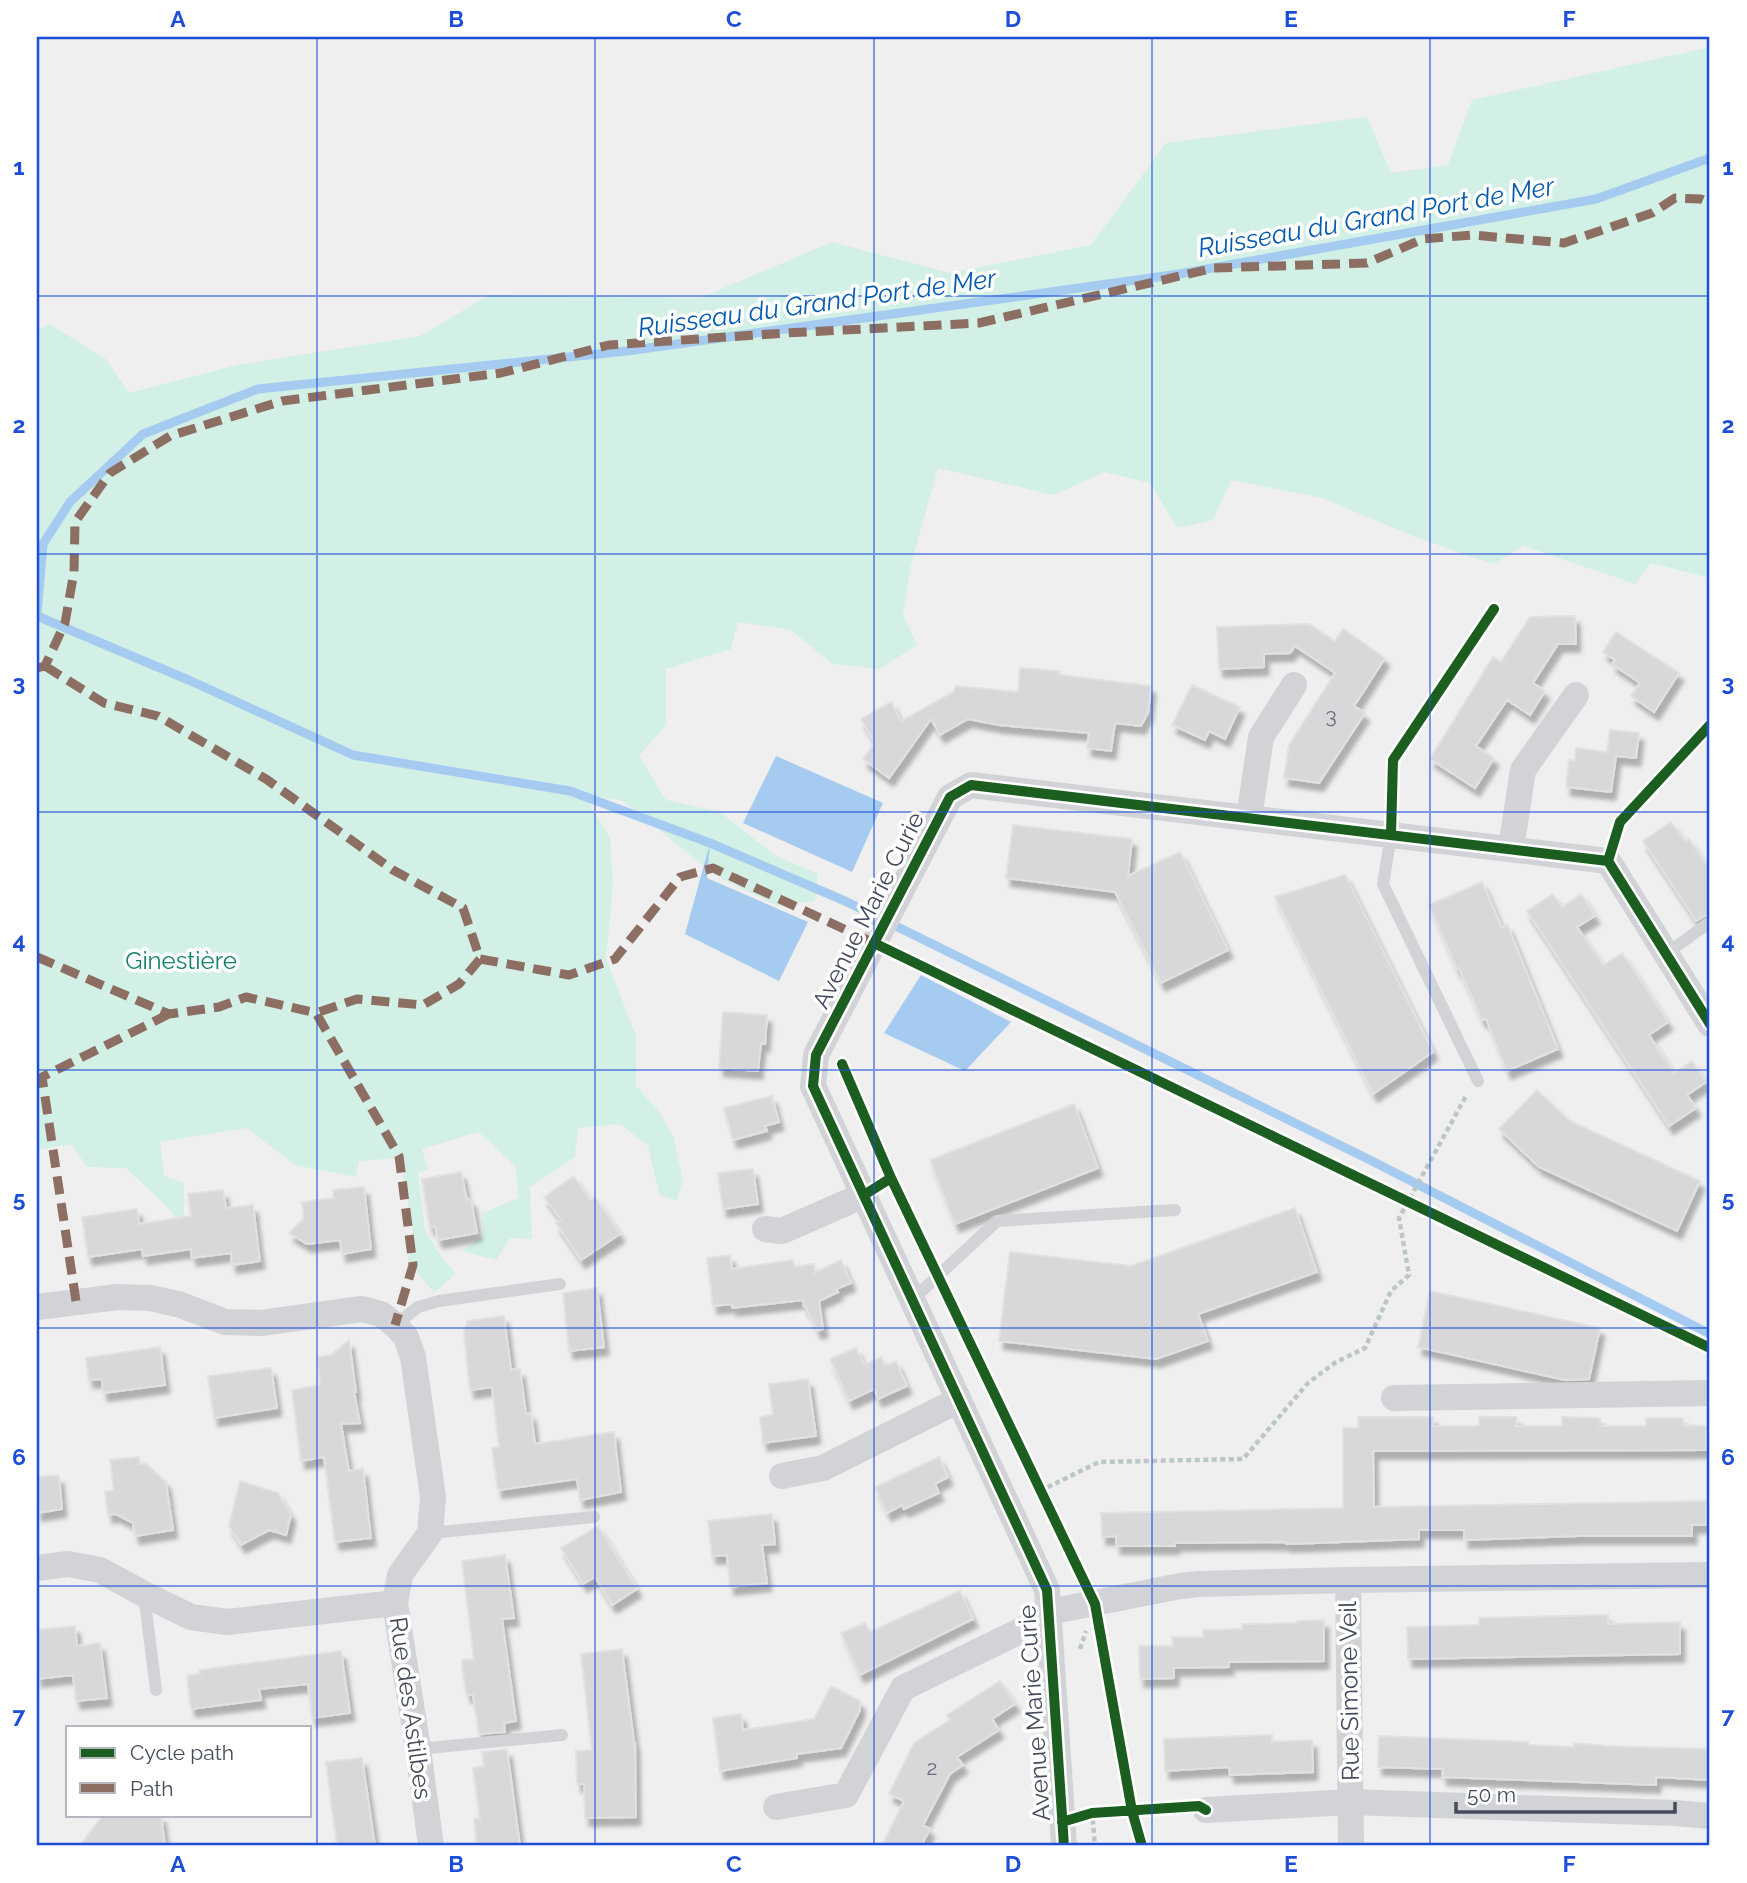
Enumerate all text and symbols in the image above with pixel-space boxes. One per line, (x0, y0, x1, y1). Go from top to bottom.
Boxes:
text: A (170, 5, 186, 32)
text: B (448, 5, 464, 32)
text: C (726, 5, 742, 32)
text: D (1005, 5, 1021, 32)
text: E (1284, 5, 1298, 32)
text: F (1562, 5, 1576, 32)
text: 1 (13, 153, 25, 180)
text: 1 (1722, 153, 1734, 180)
water label: Ruisseau du Grand Port de Mer (1195, 171, 1558, 263)
water label: Ruisseau du Grand Port de Mer (636, 263, 999, 343)
text: 2 (13, 411, 25, 438)
text: 2 (1722, 411, 1734, 438)
text: 3 (13, 669, 25, 696)
text: 3 (1722, 669, 1734, 696)
house number: 3 (1325, 703, 1337, 728)
street label: Avenue Marie Curie (806, 807, 930, 1013)
text: 4 (12, 927, 26, 954)
text: 4 (1721, 927, 1735, 954)
park label: Ginestière (125, 946, 237, 975)
text: 5 (13, 1185, 26, 1212)
text: 5 (1722, 1185, 1735, 1212)
text: 6 (12, 1443, 26, 1470)
text: 6 (1721, 1443, 1735, 1470)
street label: Rue Simone Veil (1333, 1600, 1365, 1781)
street label: Avenue Marie Curie (1012, 1604, 1056, 1822)
street label: Rue des Astilbes (384, 1615, 438, 1801)
text: 7 (13, 1701, 26, 1728)
text: 7 (1722, 1701, 1735, 1728)
legend (66, 1726, 312, 1816)
text: Cycle path (130, 1740, 234, 1765)
house number: 2 (927, 1755, 937, 1780)
scale bar (1456, 1771, 1675, 1815)
text: Path (130, 1776, 174, 1801)
text: 50 m (1467, 1782, 1516, 1807)
text: A (170, 1850, 186, 1877)
text: B (448, 1850, 464, 1877)
text: C (726, 1850, 742, 1877)
text: D (1005, 1850, 1021, 1877)
text: E (1284, 1850, 1298, 1877)
text: F (1562, 1850, 1576, 1877)

